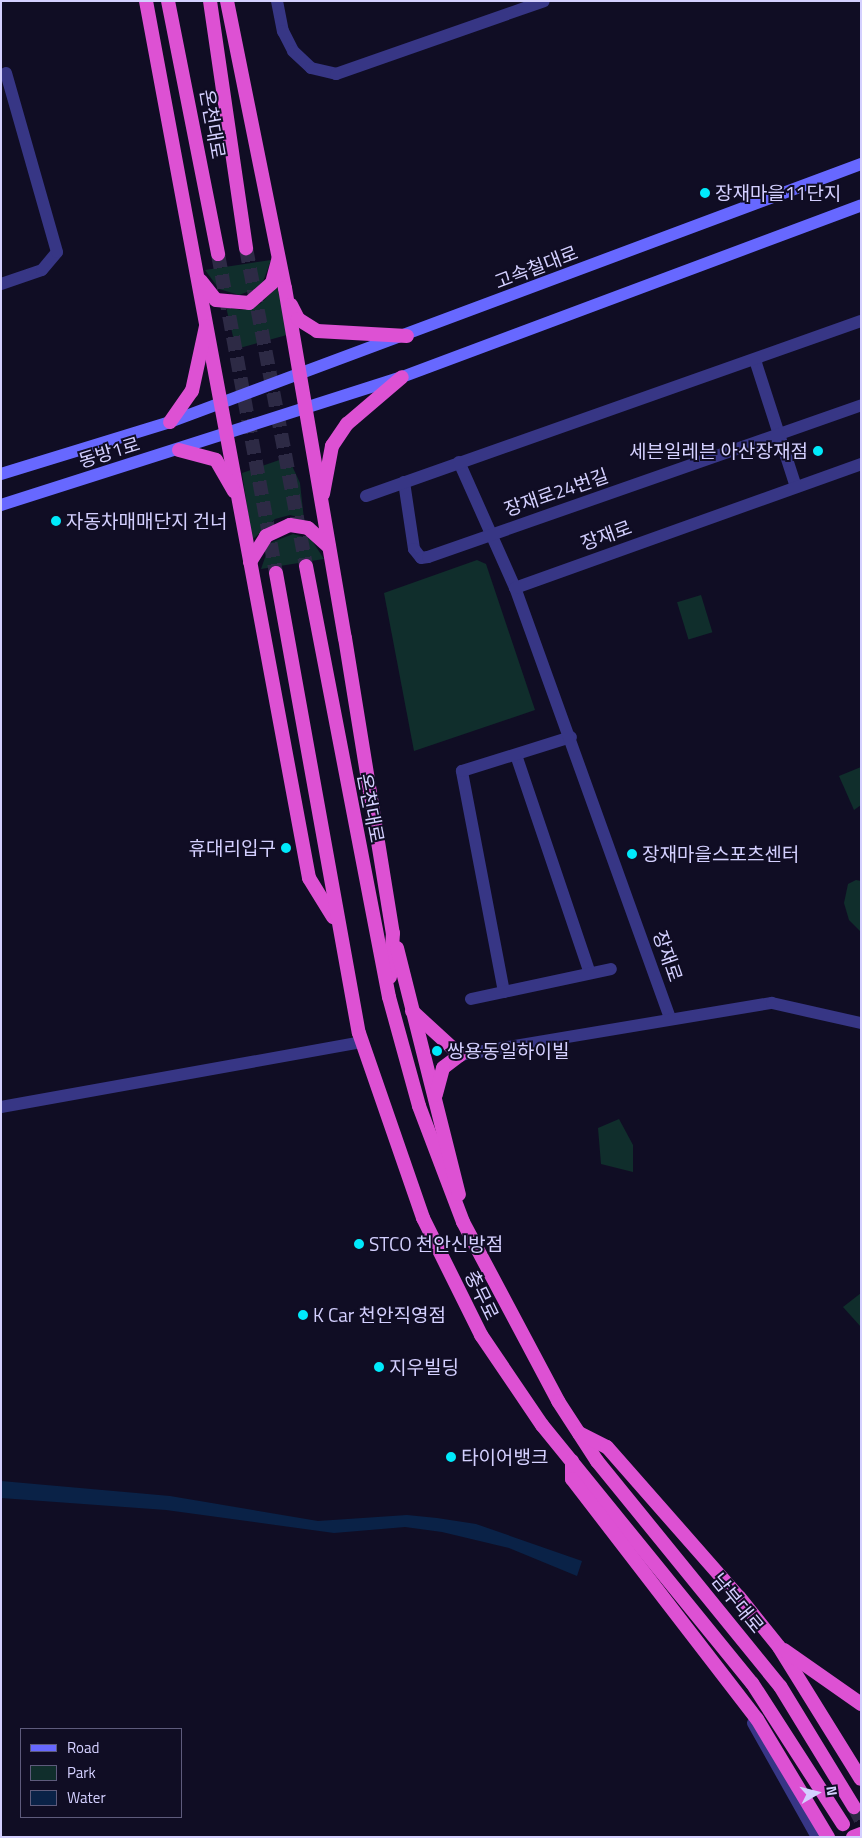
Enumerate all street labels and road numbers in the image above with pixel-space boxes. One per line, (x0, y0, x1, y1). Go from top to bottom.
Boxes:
street label: 온천대로 (196, 88, 230, 160)
street label: 고속철대로 (491, 241, 581, 293)
street label: 동방1로 (76, 432, 142, 472)
street label: 장재로24번길 (501, 464, 611, 520)
street label: 장재로 (577, 515, 635, 555)
street label: 온천대로 (353, 772, 389, 844)
street label: 장재로 (649, 927, 687, 985)
street label: 충무로 (460, 1266, 504, 1324)
street label: 남부대로 (707, 1569, 769, 1637)

